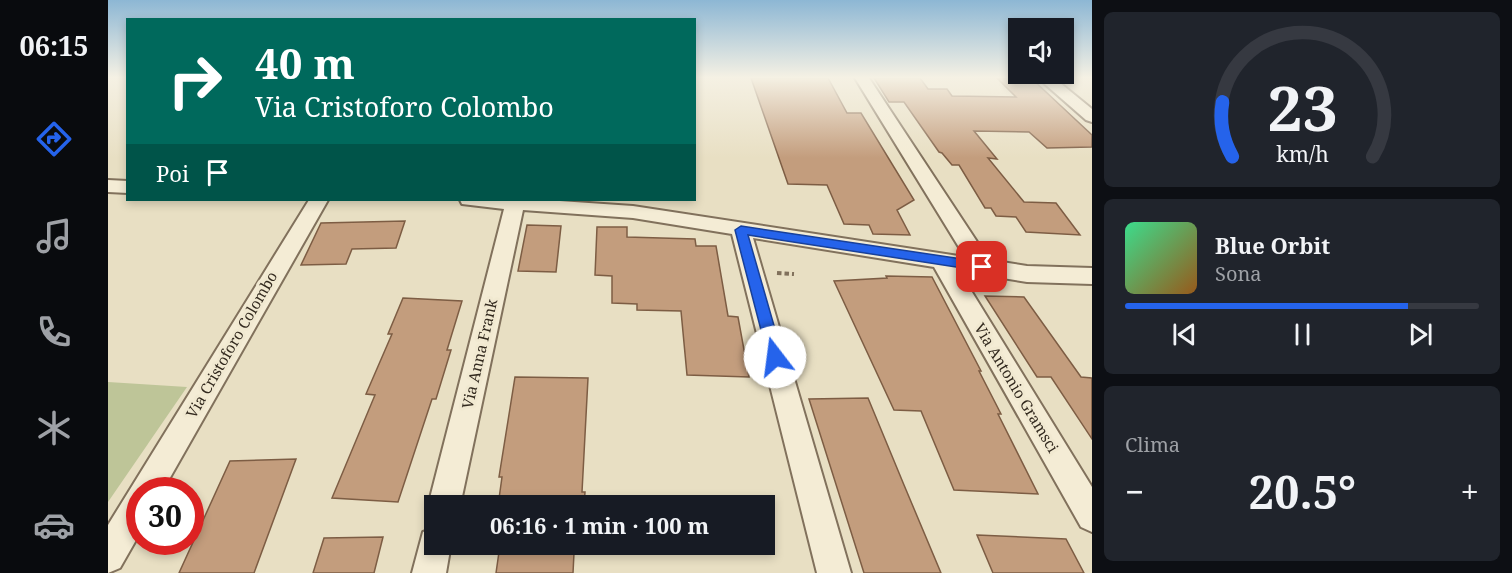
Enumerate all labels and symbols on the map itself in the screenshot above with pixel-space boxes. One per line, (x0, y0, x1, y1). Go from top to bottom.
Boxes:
pin (956, 241, 1007, 292)
street label: Via Cristoforo Colombo (181, 268, 281, 421)
street label: Via Anna Frank (457, 297, 501, 411)
street label: Via Antonio Gramsci (970, 319, 1064, 456)
position arrow (743, 325, 807, 389)
speed limit sign: 30 (126, 477, 204, 555)

